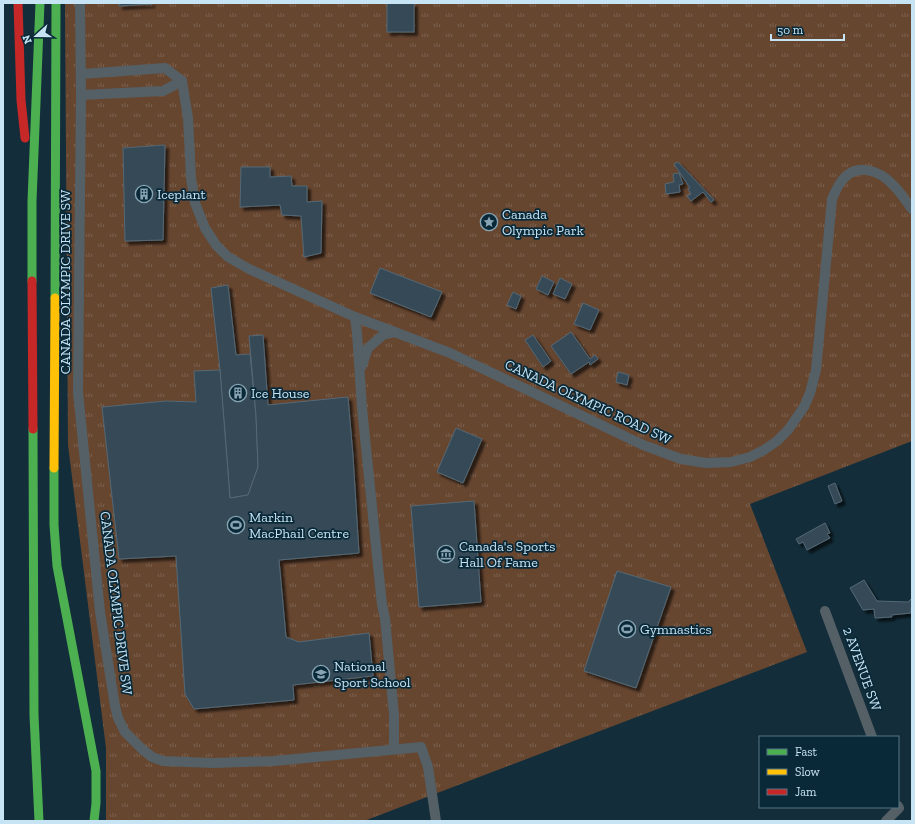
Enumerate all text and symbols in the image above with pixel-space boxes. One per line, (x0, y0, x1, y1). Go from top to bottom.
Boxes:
north arrow (16, 16, 56, 56)
scale bar (771, 16, 844, 42)
text: 50 m (777, 23, 804, 37)
text: N (19, 33, 35, 46)
building icon: Iceplant (134, 184, 154, 204)
place label: Iceplant (157, 186, 206, 203)
street label: CANADA OLYMPIC DRIVE SW (57, 190, 74, 374)
place label: Canada Olympic Park (502, 206, 585, 239)
place icon: Canada Olympic Park (479, 212, 499, 232)
street label: CANADA OLYMPIC ROAD SW (502, 356, 674, 448)
building icon: Ice House (228, 383, 248, 403)
place label: Ice House (251, 385, 310, 402)
place label: Markin MacPhail Centre (249, 509, 349, 542)
street label: CANADA OLYMPIC DRIVE SW (96, 510, 136, 696)
sports icon: Markin MacPhail Centre (226, 515, 246, 535)
place label: Canada's Sports Hall Of Fame (459, 538, 555, 571)
museum icon: Canada's Sports Hall Of Fame (436, 544, 456, 564)
sports icon: Gymnastics (617, 619, 637, 639)
place label: Gymnastics (640, 621, 712, 638)
street label: 2 AVENUE SW (839, 625, 885, 713)
place label: National Sport School (334, 658, 411, 691)
school or university icon: National Sport School (311, 664, 331, 684)
legend (759, 736, 899, 808)
text: Fast (795, 745, 818, 759)
text: Slow (795, 765, 821, 779)
text: Jam (795, 785, 817, 799)

